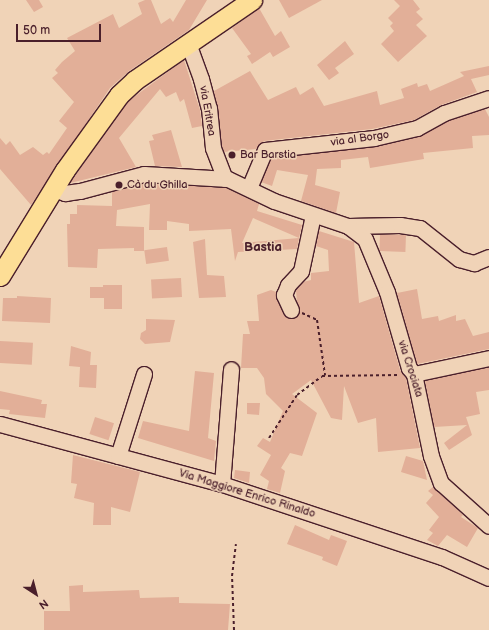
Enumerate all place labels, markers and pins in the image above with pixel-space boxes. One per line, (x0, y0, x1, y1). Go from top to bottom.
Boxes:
place label: Bar Barstia (240, 148, 296, 162)
marker: Bar Barstia (227, 150, 237, 160)
place label: Cà du Ghilla (127, 178, 187, 192)
marker: Cà du Ghilla (114, 180, 124, 190)

